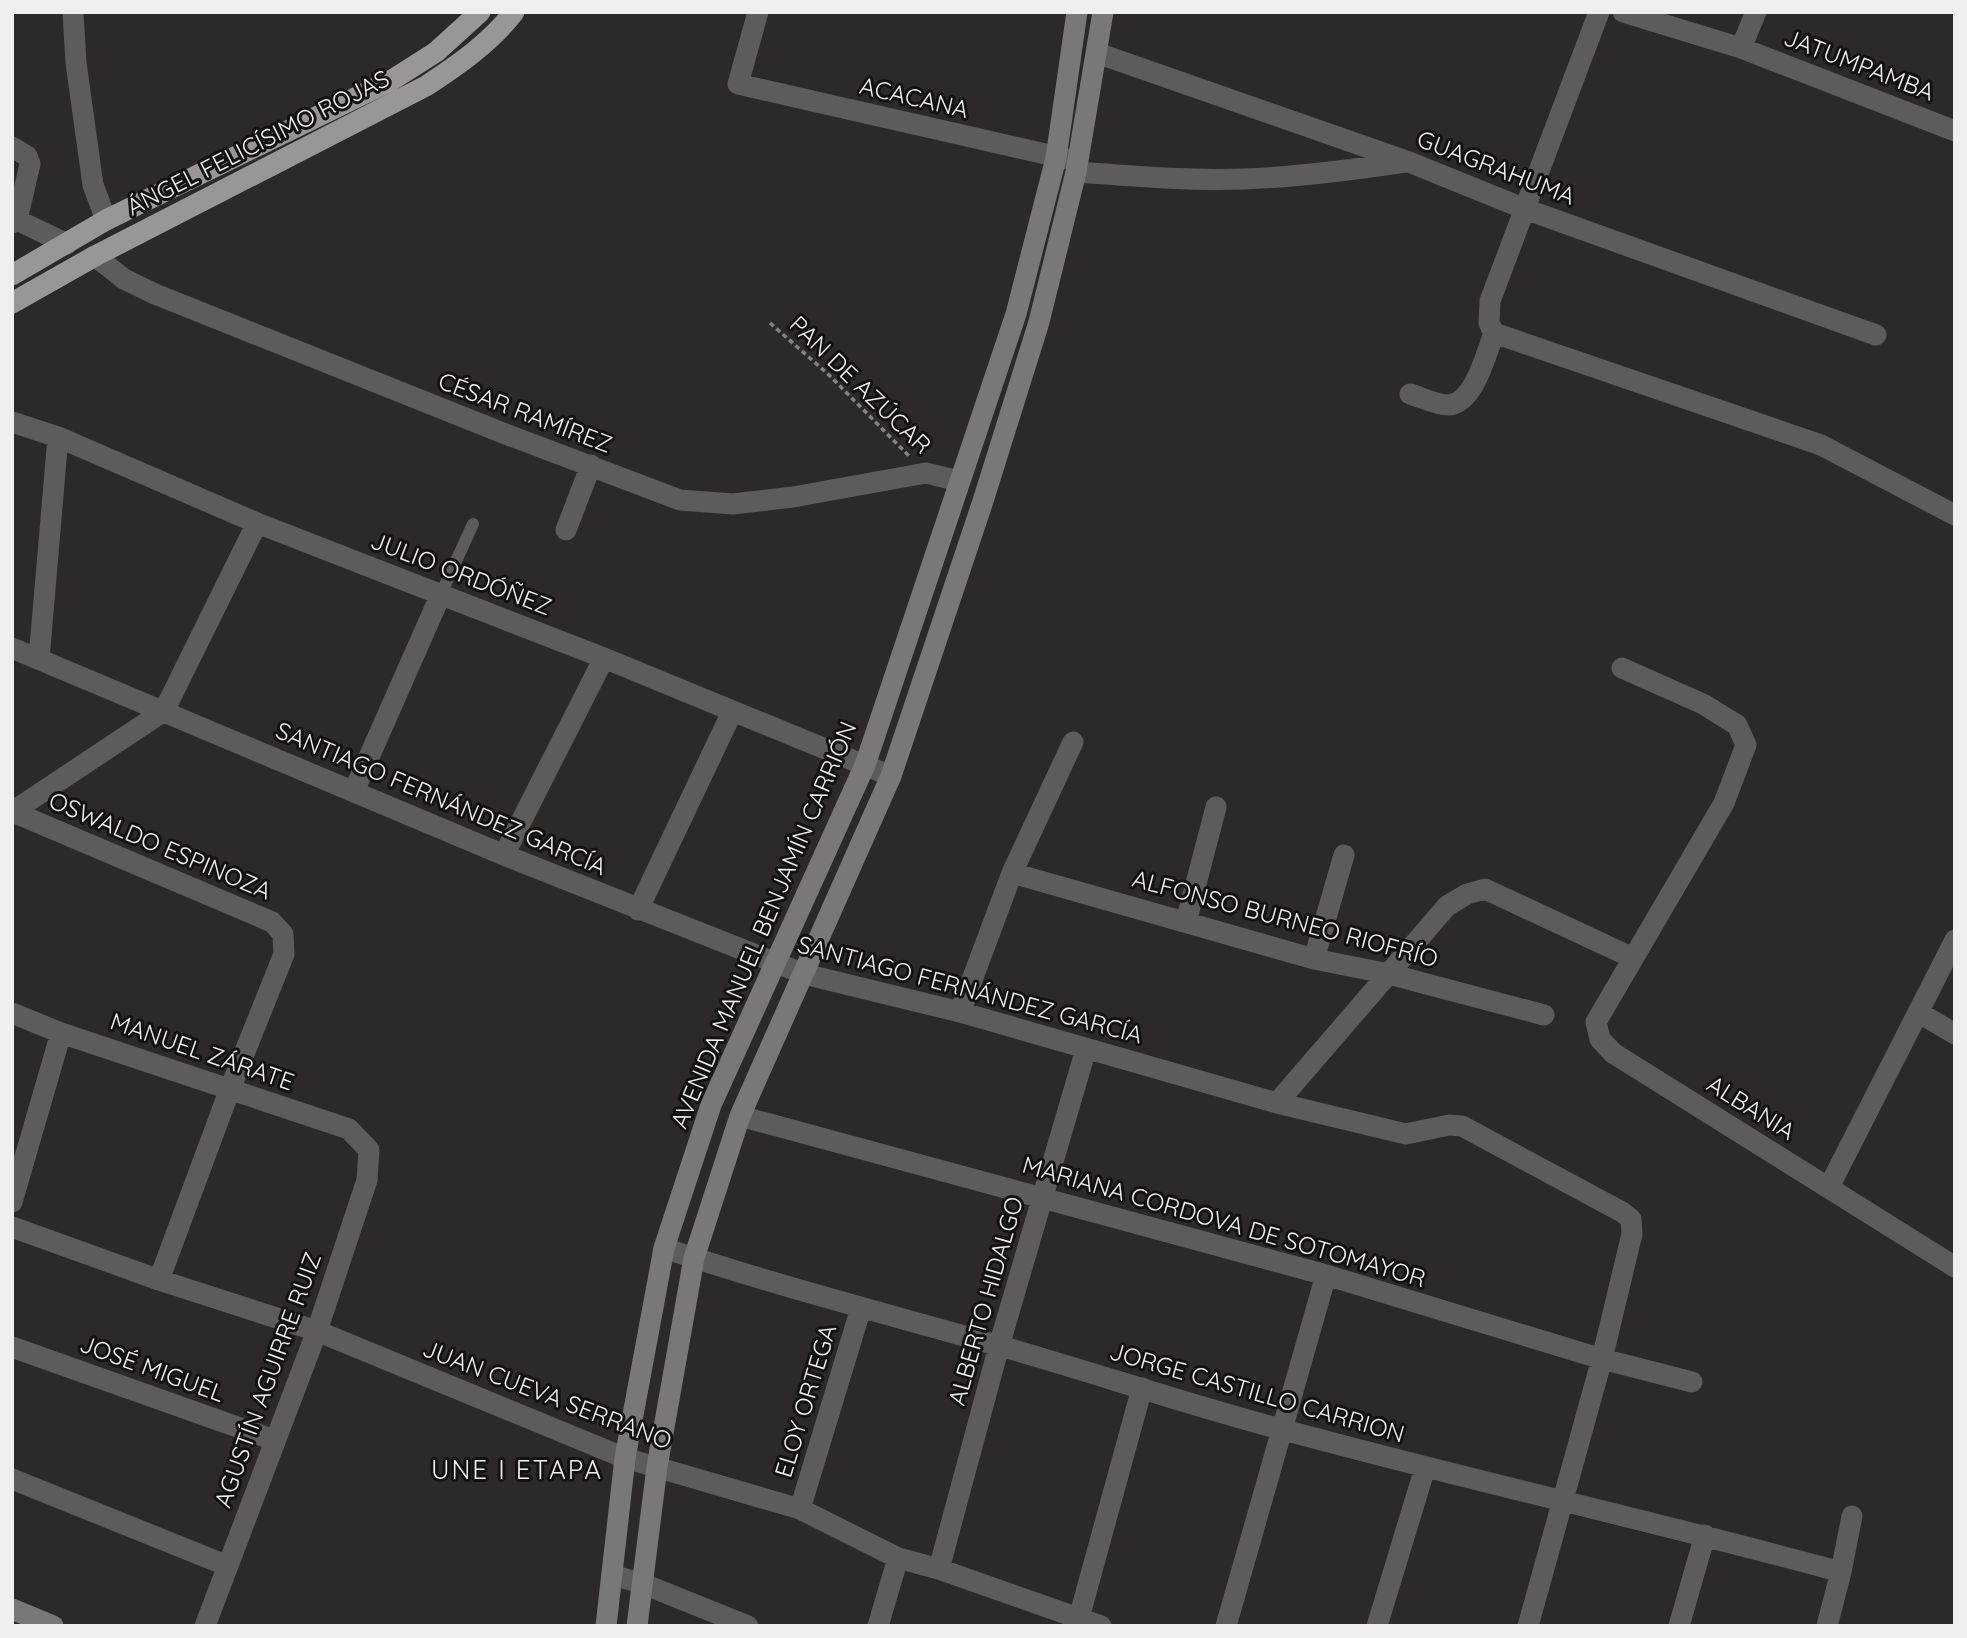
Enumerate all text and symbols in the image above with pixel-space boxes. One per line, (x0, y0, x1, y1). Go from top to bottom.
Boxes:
street label: JATUMPAMBA (1780, 22, 1939, 107)
street label: ÁNGEL FELICÍSIMO ROJAS (121, 63, 394, 221)
street label: ACACANA (857, 70, 972, 124)
street label: GUAGRAHUMA (1413, 123, 1580, 211)
street label: PAN DE AZÚCAR (783, 309, 938, 460)
street label: CÉSAR RAMÍREZ (434, 365, 616, 459)
street label: JULIO ORDÓÑEZ (367, 525, 556, 621)
street label: SANTIAGO FERNÁNDEZ GARCÍA (272, 715, 611, 881)
street label: AVENIDA MANUEL BENJAMÍN CARRIÓN (663, 717, 863, 1133)
street label: OSWALDO ESPINOZA (45, 785, 276, 906)
street label: ALFONSO BURNEO RIOFRÍO (1129, 863, 1441, 973)
street label: SANTIAGO FERNÁNDEZ GARCÍA (794, 928, 1146, 1050)
street label: MANUEL ZÁRATE (106, 1006, 298, 1097)
street label: ALBANIA (1702, 1068, 1801, 1146)
street label: MARIANA CORDOVA DE SOTOMAYOR (1019, 1149, 1429, 1293)
street label: ALBERTO HIDALGO (941, 1193, 1029, 1409)
street label: AGUSTÍN AGUIRRE RUIZ (207, 1248, 327, 1511)
street label: ELOY ORTEGA (768, 1321, 843, 1481)
street label: JOSÉ MIGUEL (76, 1328, 229, 1408)
street label: JUAN CUEVA SERRANO (419, 1333, 676, 1455)
street label: JORGE CASTILLO CARRION (1106, 1336, 1408, 1449)
district label: UNE I ETAPA (431, 1453, 603, 1486)

